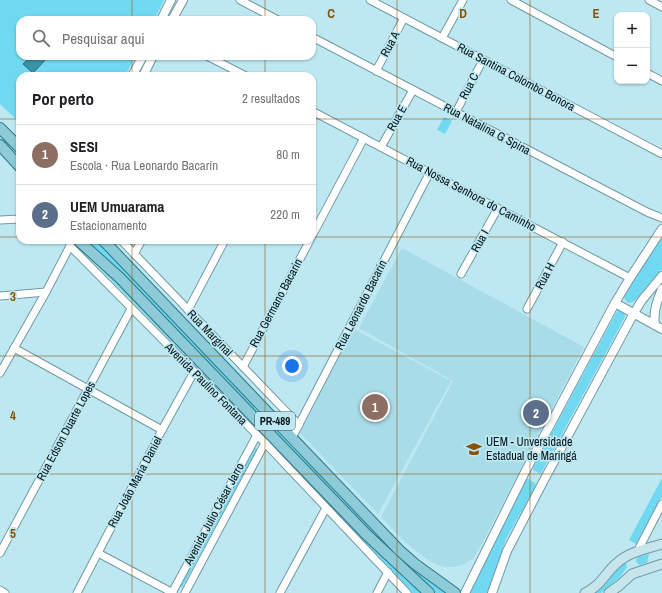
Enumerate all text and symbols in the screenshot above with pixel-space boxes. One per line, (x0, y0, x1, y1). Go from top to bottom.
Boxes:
text: C (327, 5, 335, 22)
text: D (459, 5, 467, 22)
text: E (592, 5, 600, 22)
map controls (614, 12, 650, 84)
button: + (614, 12, 650, 48)
search box (16, 16, 316, 60)
icon: search (30, 27, 52, 49)
text: Pesquisar aqui (62, 28, 145, 49)
street label: Rua A (377, 28, 404, 60)
street label: Rua Santina Colombo Bonora (454, 39, 578, 115)
button: − (614, 48, 650, 84)
street label: Rua C (456, 70, 482, 102)
text: Por perto (32, 87, 94, 110)
text: 2 resultados (242, 90, 300, 107)
street label: Rua Natalina G Spina (441, 99, 534, 159)
street label: Rua E (383, 102, 411, 134)
text: SESI (70, 136, 98, 157)
text: 1 (42, 146, 48, 163)
text: 80 m (276, 146, 300, 163)
street label: Rua Nossa Senhora do Caminho (403, 153, 539, 235)
text: Escola · Rua Leonardo Bacarin (70, 157, 218, 174)
text: UEM Umuarama (70, 196, 164, 217)
text: 2 (42, 206, 48, 223)
text: 220 m (270, 206, 300, 223)
text: Estacionamento (70, 217, 147, 234)
street label: Rua I (467, 227, 493, 255)
street label: Rua Germano Bacarin (246, 256, 306, 350)
street label: Rua Leonardo Bacarin (331, 257, 391, 353)
street label: Rua H (531, 260, 559, 292)
text: 3 (10, 288, 16, 305)
street label: Rua Marginal (184, 306, 236, 360)
street label: Avenida Paulino Fontana (161, 339, 251, 429)
your location (282, 356, 302, 376)
street label: Rua Edson Duarte Lopes (33, 378, 99, 484)
pin: 1 (362, 392, 388, 422)
pin: 2 (523, 398, 549, 428)
text: 4 (10, 407, 16, 424)
road number: PR-489 (255, 412, 295, 430)
street label: Rua João Maria Daniel (104, 434, 166, 530)
place label: UEM - Unversidade Estadual de Maringá (486, 434, 577, 464)
school or university icon: UEM - Unversidade Estadual de Maringá (465, 440, 483, 458)
street label: Avenida Julio César Jarro (180, 460, 248, 569)
text: 5 (10, 525, 16, 542)

